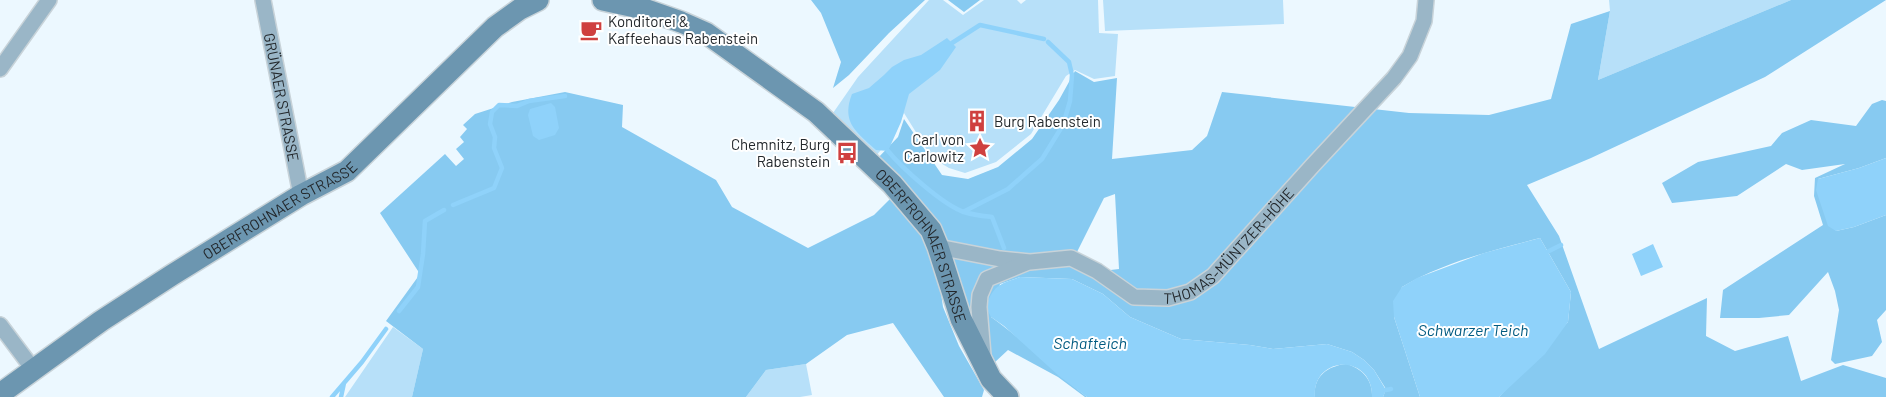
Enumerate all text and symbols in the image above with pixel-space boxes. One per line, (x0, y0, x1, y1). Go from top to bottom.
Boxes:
place label: Konditorei & Kaffeehaus Rabenstein (608, 12, 758, 47)
cafe icon: Konditorei & Kaffeehaus Rabenstein (578, 17, 604, 43)
street label: GRÜNAER STRASSE (261, 31, 303, 163)
building icon: Burg Rabenstein (964, 108, 990, 134)
place label: Burg Rabenstein (994, 112, 1101, 130)
place label: Carl von Carlowitz (904, 130, 964, 165)
place label: Chemnitz, Burg Rabenstein (731, 135, 830, 170)
place icon: Carl von Carlowitz (967, 135, 993, 161)
bus stop icon: Chemnitz, Burg Rabenstein (834, 140, 860, 166)
street label: OBERFROHNAER STRASSE (199, 157, 361, 263)
street label: OBERFROHNAER STRASSE (872, 165, 971, 325)
street label: THOMAS-MÜNTZER-HÖHE (1163, 184, 1297, 307)
water label: Schwarzer Teich (1418, 320, 1528, 339)
water label: Schafteich (1053, 333, 1127, 352)

